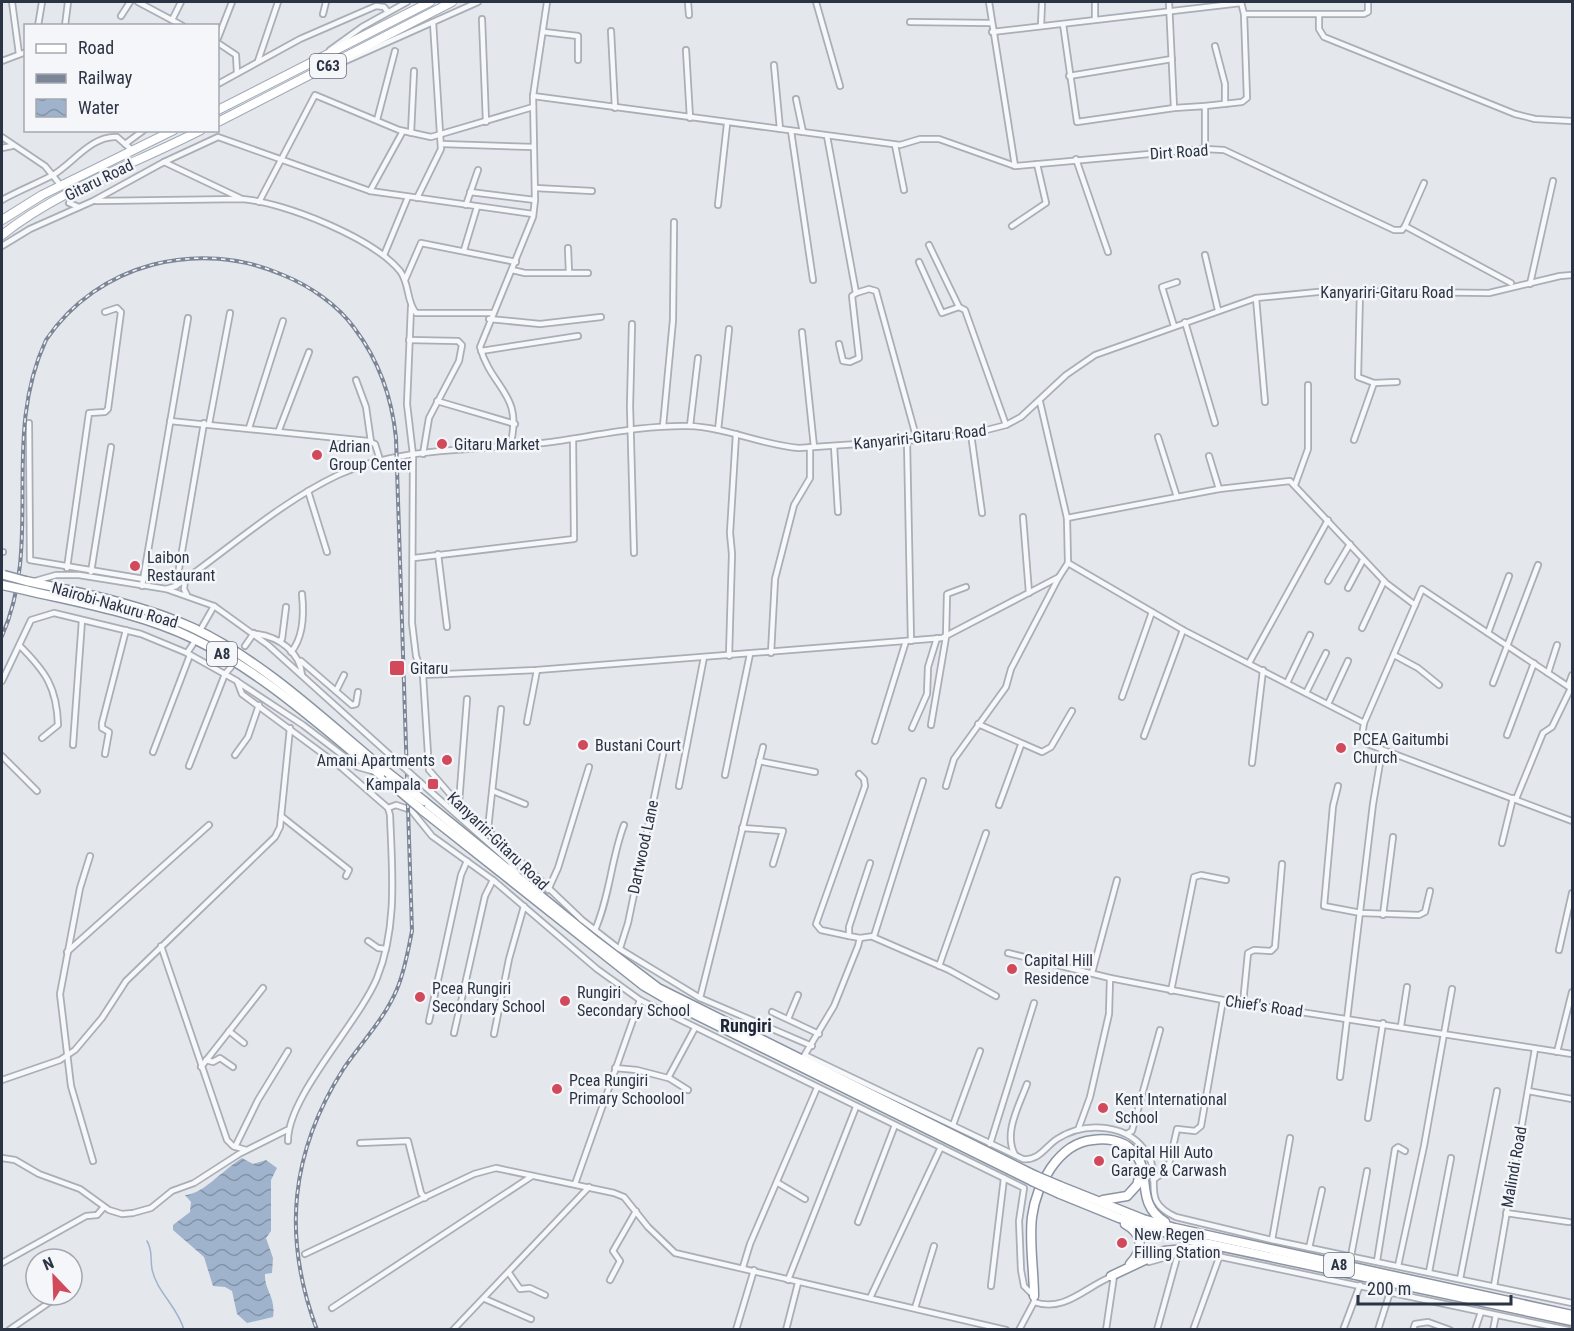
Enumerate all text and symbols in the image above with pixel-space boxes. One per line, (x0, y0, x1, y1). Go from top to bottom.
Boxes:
legend (24, 24, 219, 132)
text: Road (78, 37, 114, 58)
road number: C63 (310, 54, 346, 78)
text: Railway (78, 67, 133, 88)
text: Water (78, 97, 120, 118)
street label: Dirt Road (1149, 140, 1209, 164)
street label: Gitaru Road (62, 155, 136, 205)
street label: Kanyariri-Gitaru Road (1320, 283, 1454, 302)
street label: Kanyariri-Gitaru Road (853, 421, 987, 453)
place label: Gitaru Market (454, 435, 540, 454)
place label: Adrian Group Center (329, 437, 412, 474)
marker: Gitaru Market (435, 437, 449, 451)
marker: Adrian Group Center (310, 448, 324, 462)
place label: Laibon Restaurant (147, 548, 215, 585)
marker: Laibon Restaurant (128, 559, 142, 573)
street label: Nairobi-Nakuru Road (50, 578, 180, 632)
road number: A8 (207, 642, 237, 666)
marker: Gitaru (388, 659, 406, 677)
place label: Gitaru (410, 659, 448, 678)
place label: PCEA Gaitumbi Church (1353, 730, 1449, 767)
place label: Bustani Court (595, 736, 681, 755)
marker: Bustani Court (576, 738, 590, 752)
marker: PCEA Gaitumbi Church (1334, 741, 1348, 755)
place label: Amani Apartments (317, 751, 435, 770)
marker: Amani Apartments (440, 753, 454, 767)
place label: Kampala (366, 775, 421, 794)
marker: Kampala (426, 777, 440, 791)
street label: Kanyariri-Gitaru Road (443, 788, 553, 894)
street label: Dartwood Lane (624, 798, 662, 896)
place label: Capital Hill Residence (1024, 951, 1093, 988)
marker: Capital Hill Residence (1005, 962, 1019, 976)
place label: Pcea Rungiri Secondary School (432, 979, 545, 1016)
place label: Rungiri Secondary School (577, 983, 690, 1020)
marker: Pcea Rungiri Secondary School (413, 990, 427, 1004)
street label: Chief's Road (1224, 991, 1304, 1021)
marker: Rungiri Secondary School (558, 994, 572, 1008)
district label: Rungiri (720, 1015, 772, 1036)
place label: Pcea Rungiri Primary Schoolool (569, 1071, 684, 1108)
marker: Pcea Rungiri Primary Schoolool (550, 1082, 564, 1096)
place label: Kent International School (1115, 1090, 1227, 1127)
marker: Kent International School (1096, 1101, 1110, 1115)
street label: Malindi Road (1498, 1125, 1530, 1209)
place label: Capital Hill Auto Garage & Carwash (1111, 1143, 1227, 1180)
marker: Capital Hill Auto Garage & Carwash (1092, 1154, 1106, 1168)
place label: New Regen Filling Station (1134, 1225, 1221, 1262)
marker: New Regen Filling Station (1115, 1236, 1129, 1250)
north arrow (24, 1247, 84, 1307)
text: N (40, 1253, 57, 1274)
road number: A8 (1324, 1253, 1354, 1277)
scale bar (1358, 1268, 1511, 1306)
text: 200 m (1367, 1278, 1411, 1299)

